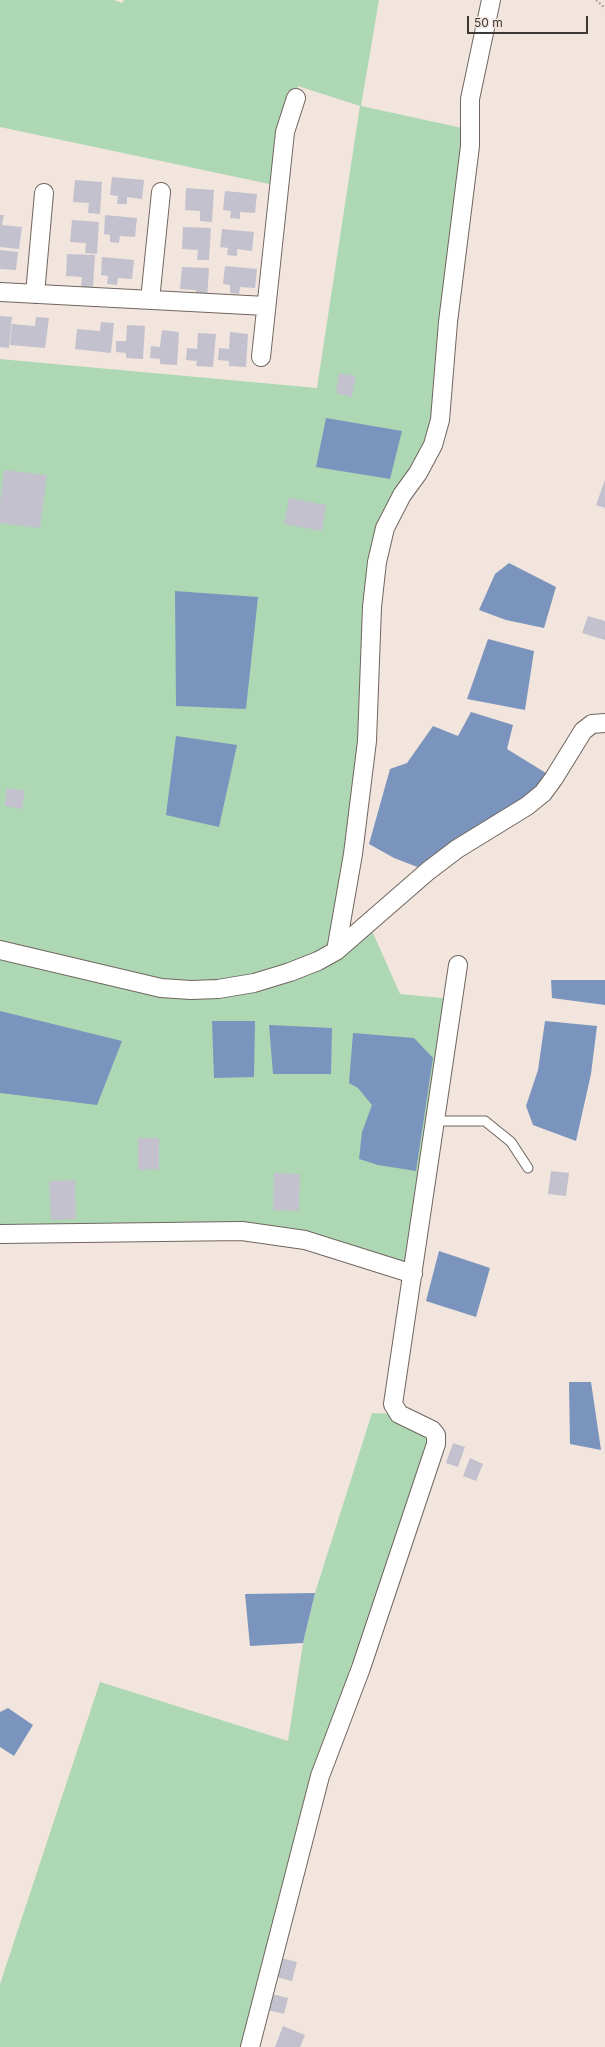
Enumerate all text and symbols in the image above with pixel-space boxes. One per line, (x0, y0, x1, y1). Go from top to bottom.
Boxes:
scale bar (469, 8, 590, 34)
text: 50 m (474, 15, 503, 30)

